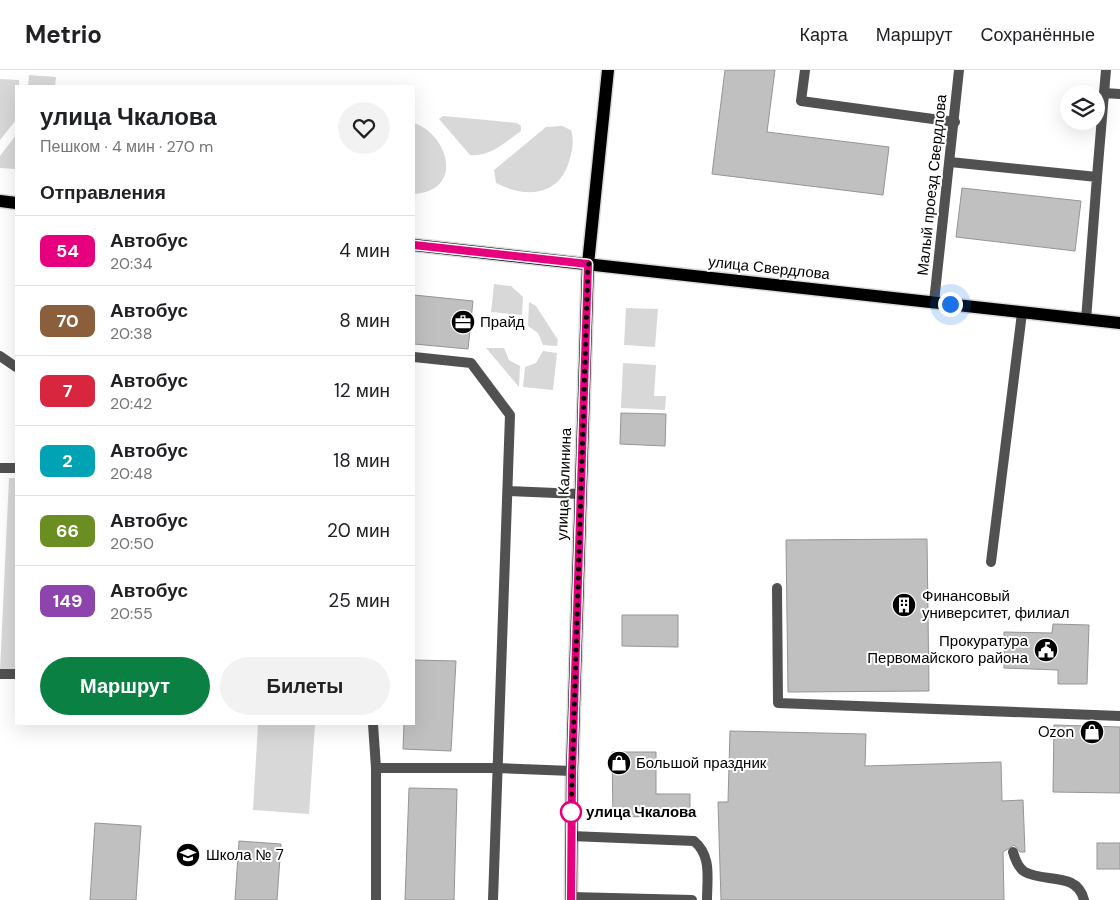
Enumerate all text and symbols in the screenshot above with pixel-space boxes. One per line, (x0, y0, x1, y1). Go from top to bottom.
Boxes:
text: Metrio (25, 19, 102, 50)
text: Карта (800, 23, 848, 47)
text: Маршрут (876, 23, 952, 47)
text: Сохранённые (980, 23, 1095, 47)
map controls (1060, 85, 1105, 130)
button: layers (1060, 85, 1105, 130)
street label: Малый проезд Свердлова (913, 93, 952, 277)
text: улица Чкалова (40, 101, 217, 132)
button: heart (338, 102, 390, 154)
text: Пешком · 4 мин · 270 m (40, 136, 213, 157)
text: Отправления (40, 180, 166, 205)
text: Автобус (110, 228, 188, 253)
text: 4 мин (339, 238, 390, 263)
text: 54 (56, 239, 79, 263)
street label: улица Свердлова (707, 252, 832, 284)
text: 20:34 (110, 253, 152, 274)
your location (938, 292, 963, 317)
text: Автобус (110, 298, 188, 323)
text: 8 мин (339, 308, 390, 333)
text: 70 (56, 309, 79, 333)
office icon: Прайд (450, 309, 476, 335)
place label: Прайд (480, 312, 525, 332)
text: 20:38 (110, 323, 152, 344)
text: Автобус (110, 368, 188, 393)
text: 12 мин (334, 378, 390, 403)
text: 7 (63, 379, 72, 403)
text: 20:42 (110, 393, 152, 414)
street label: улица Калинина (552, 427, 576, 541)
text: Автобус (110, 438, 188, 463)
text: 18 мин (333, 448, 390, 473)
text: 2 (62, 449, 73, 473)
text: 20:48 (110, 463, 153, 484)
text: Автобус (110, 508, 188, 533)
text: 20 мин (327, 518, 390, 543)
text: 66 (56, 519, 79, 543)
text: 20:50 (110, 533, 154, 554)
text: Автобус (110, 578, 188, 603)
place label: Финансовый университет, филиал (922, 586, 1070, 623)
text: 25 мин (328, 588, 390, 613)
text: 149 (53, 589, 82, 613)
building icon: Финансовый университет, филиал (891, 592, 917, 618)
text: 20:55 (110, 603, 153, 624)
place label: Прокуратура Первомайского района (867, 631, 1029, 668)
public building icon: Прокуратура Первомайского района (1033, 637, 1059, 663)
button: Маршрут (40, 657, 210, 715)
button: Билеты (220, 657, 390, 715)
shop icon: Ozon (1079, 719, 1105, 745)
place label: Ozon (1038, 722, 1074, 742)
shop icon: Большой праздник (606, 750, 632, 776)
place label: Большой праздник (636, 753, 767, 773)
marker: улица Чкалова (560, 801, 582, 823)
place label: улица Чкалова (586, 802, 697, 822)
school or university icon: Школа № 7 (175, 842, 201, 868)
place label: Школа № 7 (206, 845, 284, 865)

